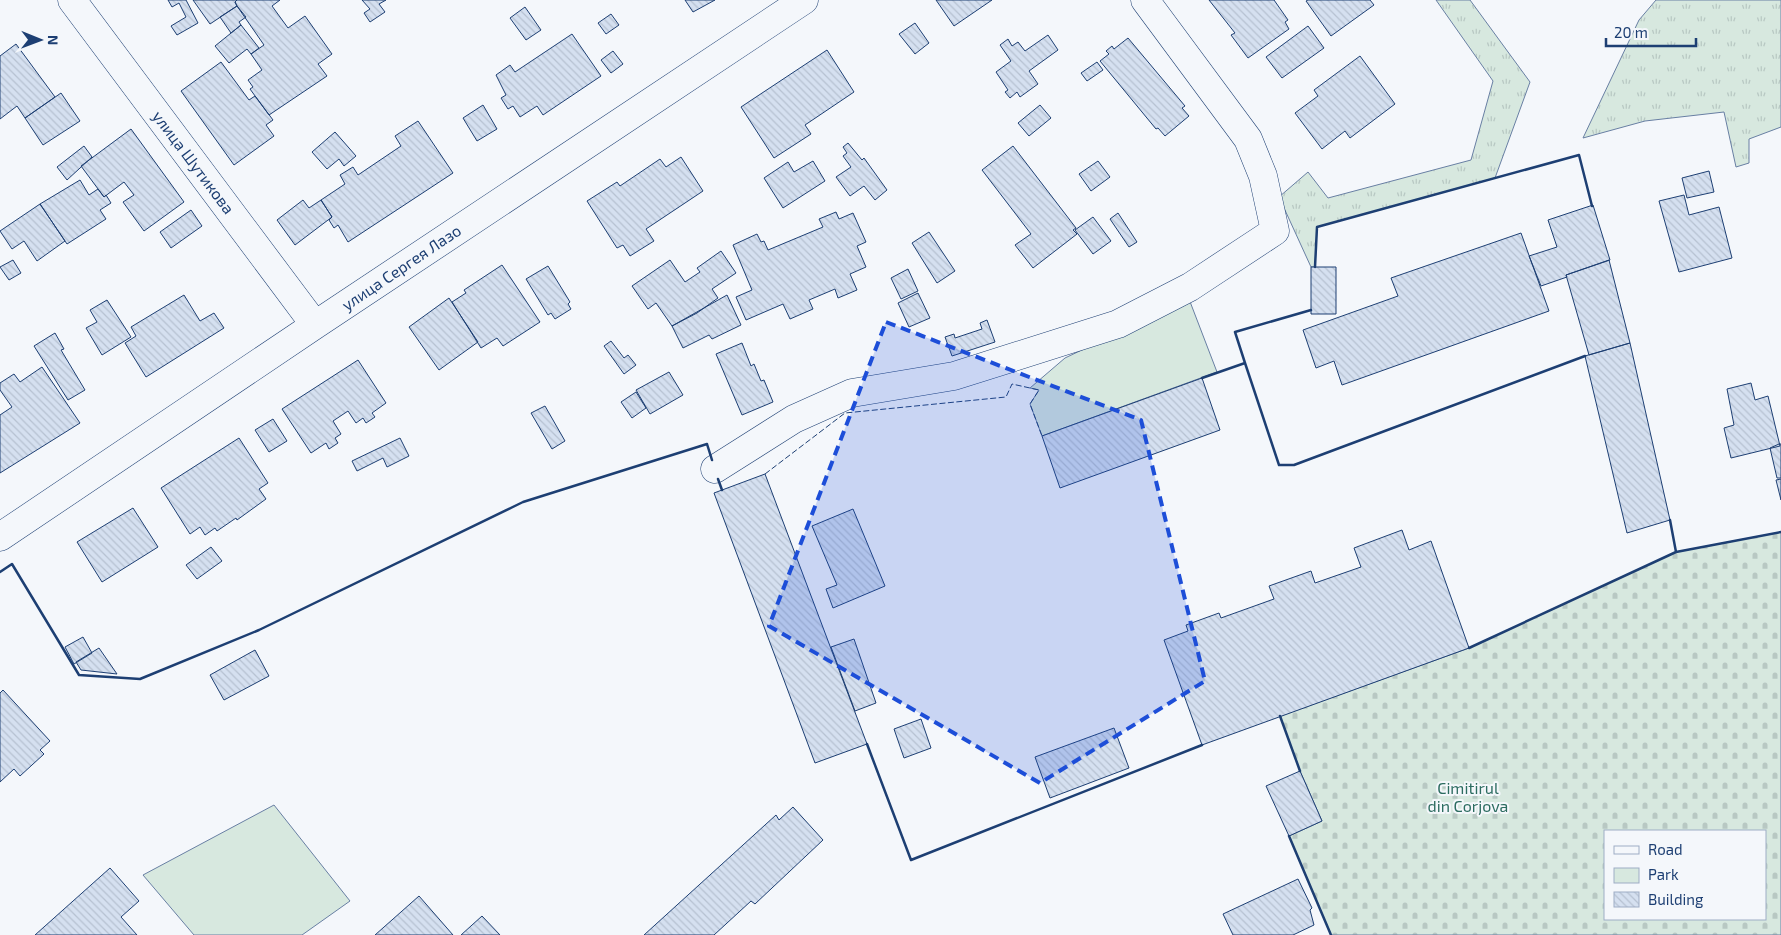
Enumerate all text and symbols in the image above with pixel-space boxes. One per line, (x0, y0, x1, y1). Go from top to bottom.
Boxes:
north arrow (15, 15, 65, 65)
scale bar (1606, 15, 1696, 47)
text: 20 m (1614, 23, 1648, 41)
text: N (45, 35, 62, 45)
street label: улица Шутикова (148, 107, 239, 218)
street label: улица Сергея Лазо (338, 220, 465, 315)
park label: Cimitirul din Corjova (1428, 778, 1508, 816)
legend (1604, 830, 1766, 920)
text: Road (1648, 840, 1683, 858)
text: Park (1648, 865, 1679, 883)
text: Building (1648, 890, 1704, 908)

